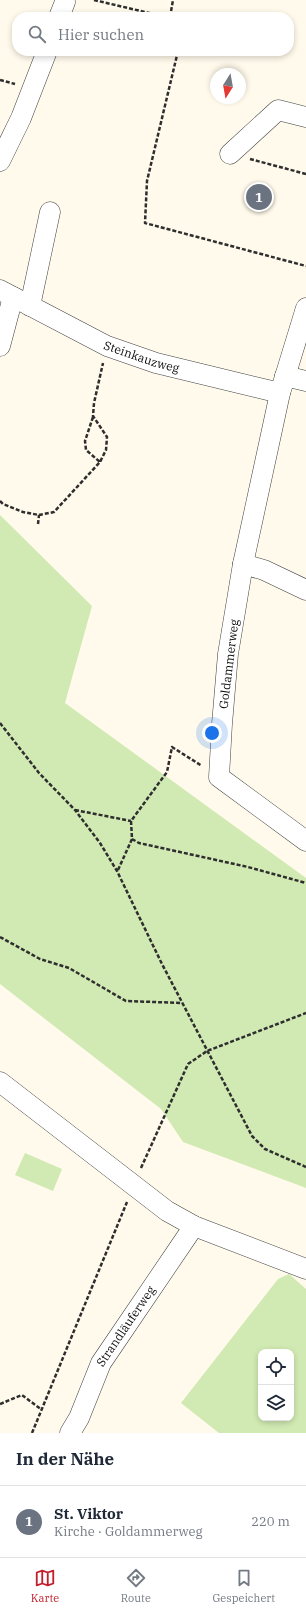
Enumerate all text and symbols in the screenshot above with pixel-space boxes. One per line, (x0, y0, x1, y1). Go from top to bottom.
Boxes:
search box (12, 12, 294, 56)
icon: search (26, 23, 48, 45)
text: Hier suchen (58, 25, 144, 44)
north arrow (210, 68, 246, 104)
pin: 1 (246, 182, 272, 212)
street label: Steinkauzweg (102, 337, 181, 375)
street label: Goldammerweg (216, 618, 241, 710)
your location (202, 723, 222, 743)
street label: Strandläuferweg (93, 1283, 158, 1369)
map controls (258, 1349, 294, 1421)
button: locate (258, 1349, 294, 1385)
button: layers (258, 1385, 294, 1421)
text: In der Nähe (16, 1448, 114, 1470)
text: St. Viktor (54, 1504, 123, 1523)
text: 1 (25, 1513, 33, 1530)
text: 220 m (251, 1513, 290, 1530)
text: Kirche · Goldammerweg (54, 1523, 203, 1540)
tab: Karte (31, 1567, 59, 1605)
tab: Route (121, 1567, 151, 1605)
tab: Gespeichert (212, 1567, 275, 1605)

